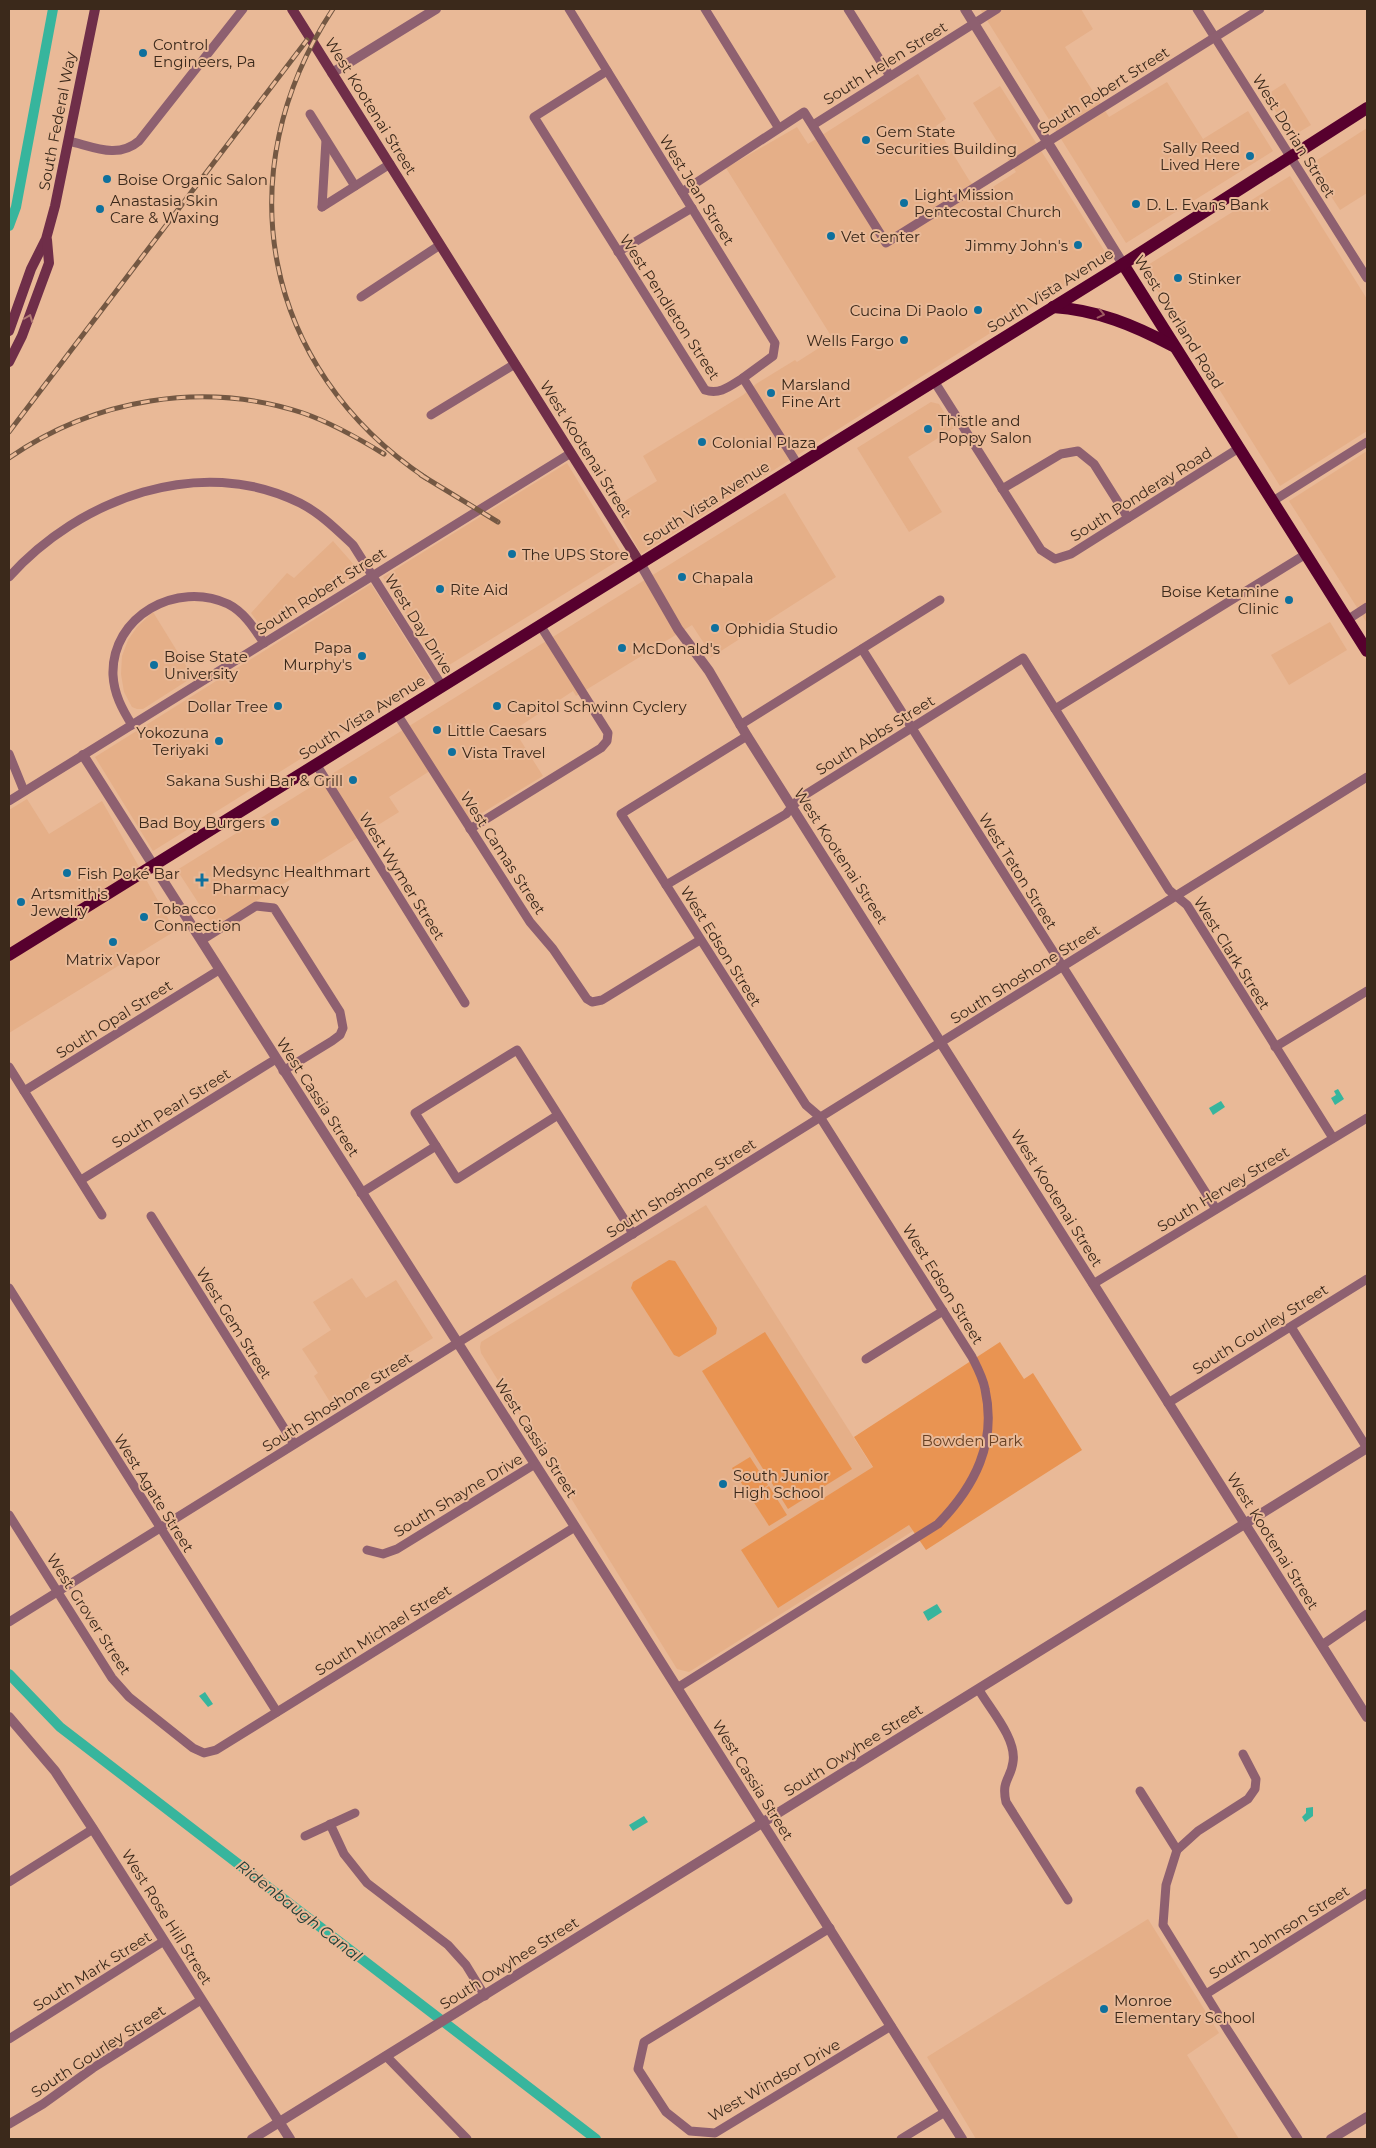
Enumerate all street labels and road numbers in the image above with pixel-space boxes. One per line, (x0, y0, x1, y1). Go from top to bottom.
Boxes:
street label: South Helen Street (819, 17, 951, 109)
street label: West Kootenai Street (321, 34, 421, 178)
street label: South Robert Street (1035, 42, 1173, 138)
street label: South Federal Way (34, 49, 80, 192)
street label: West Dorian Street (1248, 71, 1340, 201)
street label: West Jean Street (655, 131, 739, 249)
street label: West Pendleton Street (616, 231, 724, 383)
street label: South Vista Avenue (983, 243, 1117, 337)
street label: West Overland Road (1130, 252, 1228, 392)
street label: West Kootenai Street (536, 377, 636, 521)
street label: South Ponderay Road (1067, 443, 1215, 545)
street label: South Vista Avenue (639, 456, 773, 550)
street label: South Robert Street (252, 543, 390, 639)
street label: West Day Drive (381, 570, 457, 678)
street label: South Vista Avenue (295, 670, 429, 764)
street label: South Abbs Street (812, 691, 938, 779)
street label: West Kootenai Street (790, 784, 892, 928)
street label: West Camas Street (456, 788, 550, 918)
street label: West Wymer Street (355, 809, 449, 943)
street label: West Teton Street (975, 809, 1061, 933)
street label: West Edson Street (676, 882, 766, 1010)
street label: West Clark Street (1190, 893, 1274, 1013)
street label: South Shoshone Street (947, 920, 1103, 1028)
street label: South Opal Street (52, 976, 176, 1062)
street label: West Cassia Street (272, 1034, 364, 1160)
street label: South Pearl Street (108, 1064, 234, 1152)
street label: West Kootenai Street (1007, 1126, 1107, 1270)
street label: South Shoshone Street (603, 1134, 759, 1242)
street label: South Hervey Street (1154, 1142, 1292, 1236)
street label: West Edson Street (898, 1220, 988, 1348)
street label: West Gem Street (192, 1264, 276, 1382)
street label: South Gourley Street (1189, 1280, 1331, 1378)
street label: South Shoshone Street (259, 1348, 415, 1456)
street label: West Cassia Street (490, 1375, 582, 1501)
street label: West Agate Street (110, 1430, 198, 1556)
street label: South Shayne Drive (390, 1449, 526, 1541)
street label: West Kootenai Street (1223, 1469, 1323, 1613)
street label: West Grover Street (43, 1550, 135, 1678)
street label: South Michael Street (311, 1580, 455, 1680)
street label: South Owyhee Street (780, 1699, 926, 1801)
street label: West Cassia Street (708, 1716, 798, 1844)
street label: West Rose Hill Street (118, 1846, 216, 1988)
street label: South Johnson Street (1205, 1881, 1353, 1983)
street label: South Owyhee Street (436, 1912, 582, 2014)
street label: South Mark Street (29, 1927, 155, 2015)
street label: South Gourley Street (27, 2000, 169, 2102)
street label: West Windsor Drive (705, 2035, 843, 2125)

